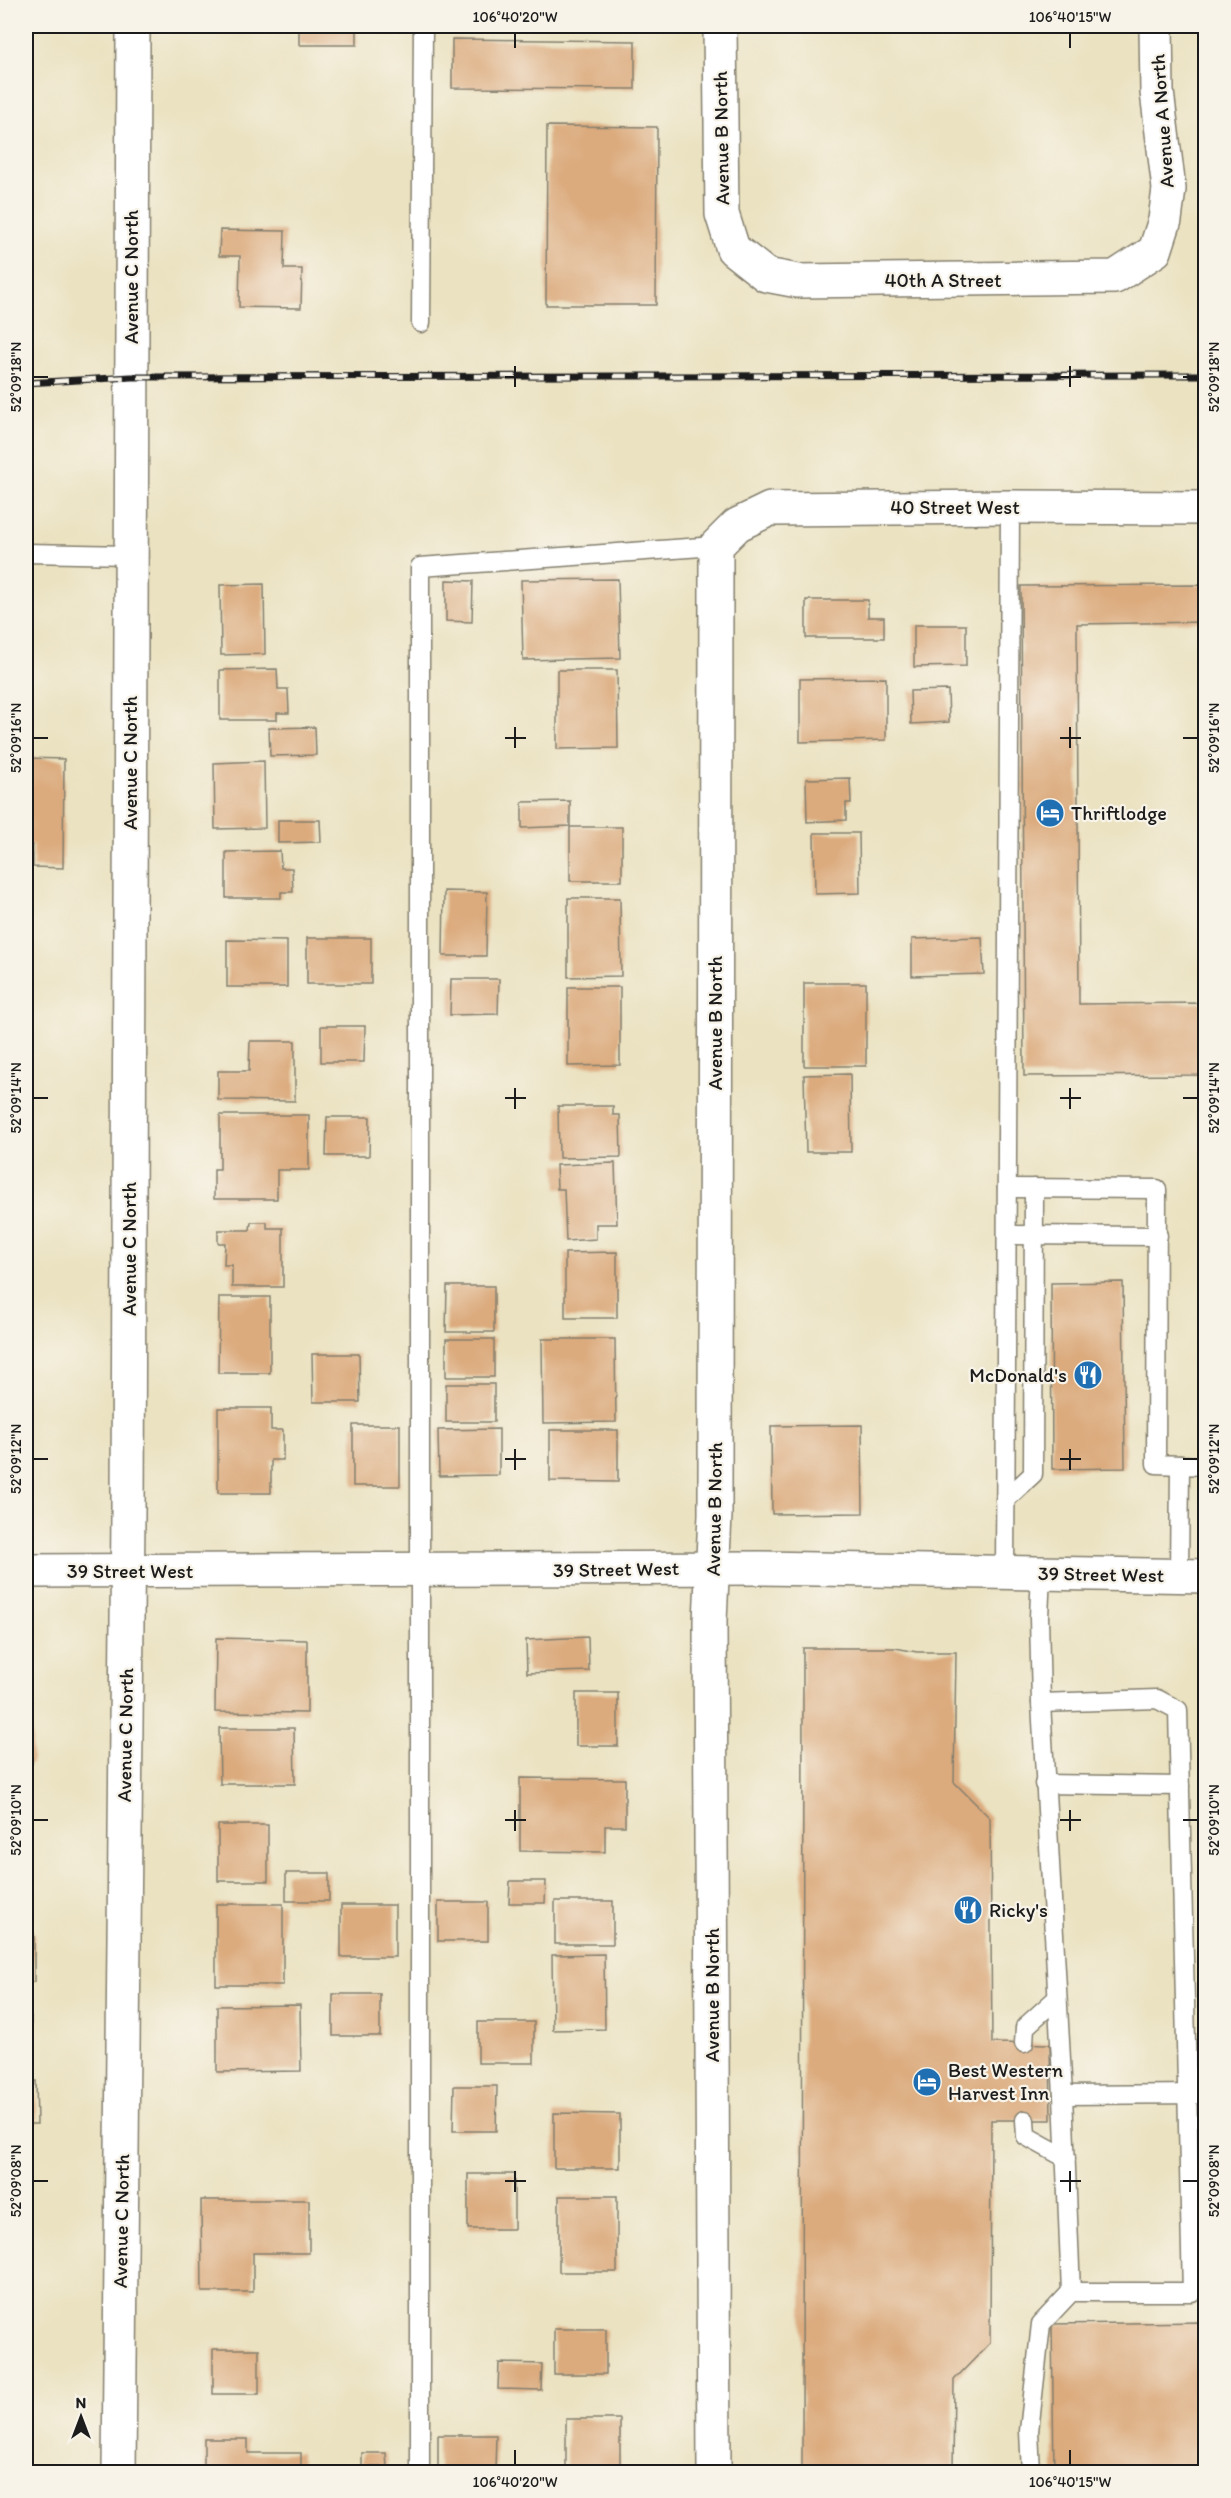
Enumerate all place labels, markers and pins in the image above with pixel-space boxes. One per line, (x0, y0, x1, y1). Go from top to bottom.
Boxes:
hotel icon: Thriftlodge (1034, 797, 1066, 829)
place label: Thriftlodge (1071, 801, 1167, 825)
restaurant icon: McDonald's (1072, 1359, 1104, 1391)
place label: McDonald's (969, 1363, 1067, 1387)
restaurant icon: Ricky's (952, 1894, 984, 1926)
place label: Ricky's (989, 1898, 1048, 1922)
place label: Best Western Harvest Inn (948, 2058, 1063, 2105)
hotel icon: Best Western Harvest Inn (911, 2066, 943, 2098)

